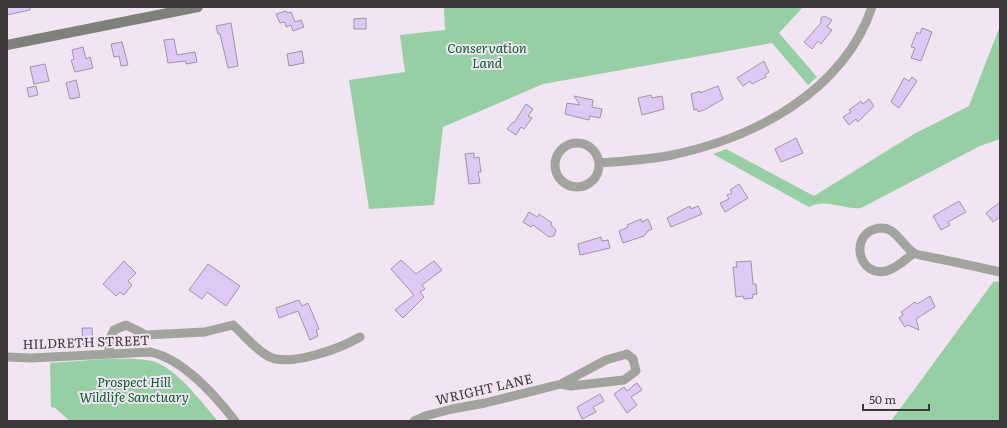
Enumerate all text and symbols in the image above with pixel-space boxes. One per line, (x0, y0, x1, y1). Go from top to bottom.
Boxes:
park label: Conservation Land (447, 38, 527, 72)
street label: HILDRETH STREET (22, 330, 150, 353)
street label: WRIGHT LANE (434, 368, 534, 409)
park label: Prospect Hill Wildlife Sanctuary (79, 372, 189, 406)
scale bar (863, 386, 929, 412)
text: 50 m (869, 390, 896, 408)

